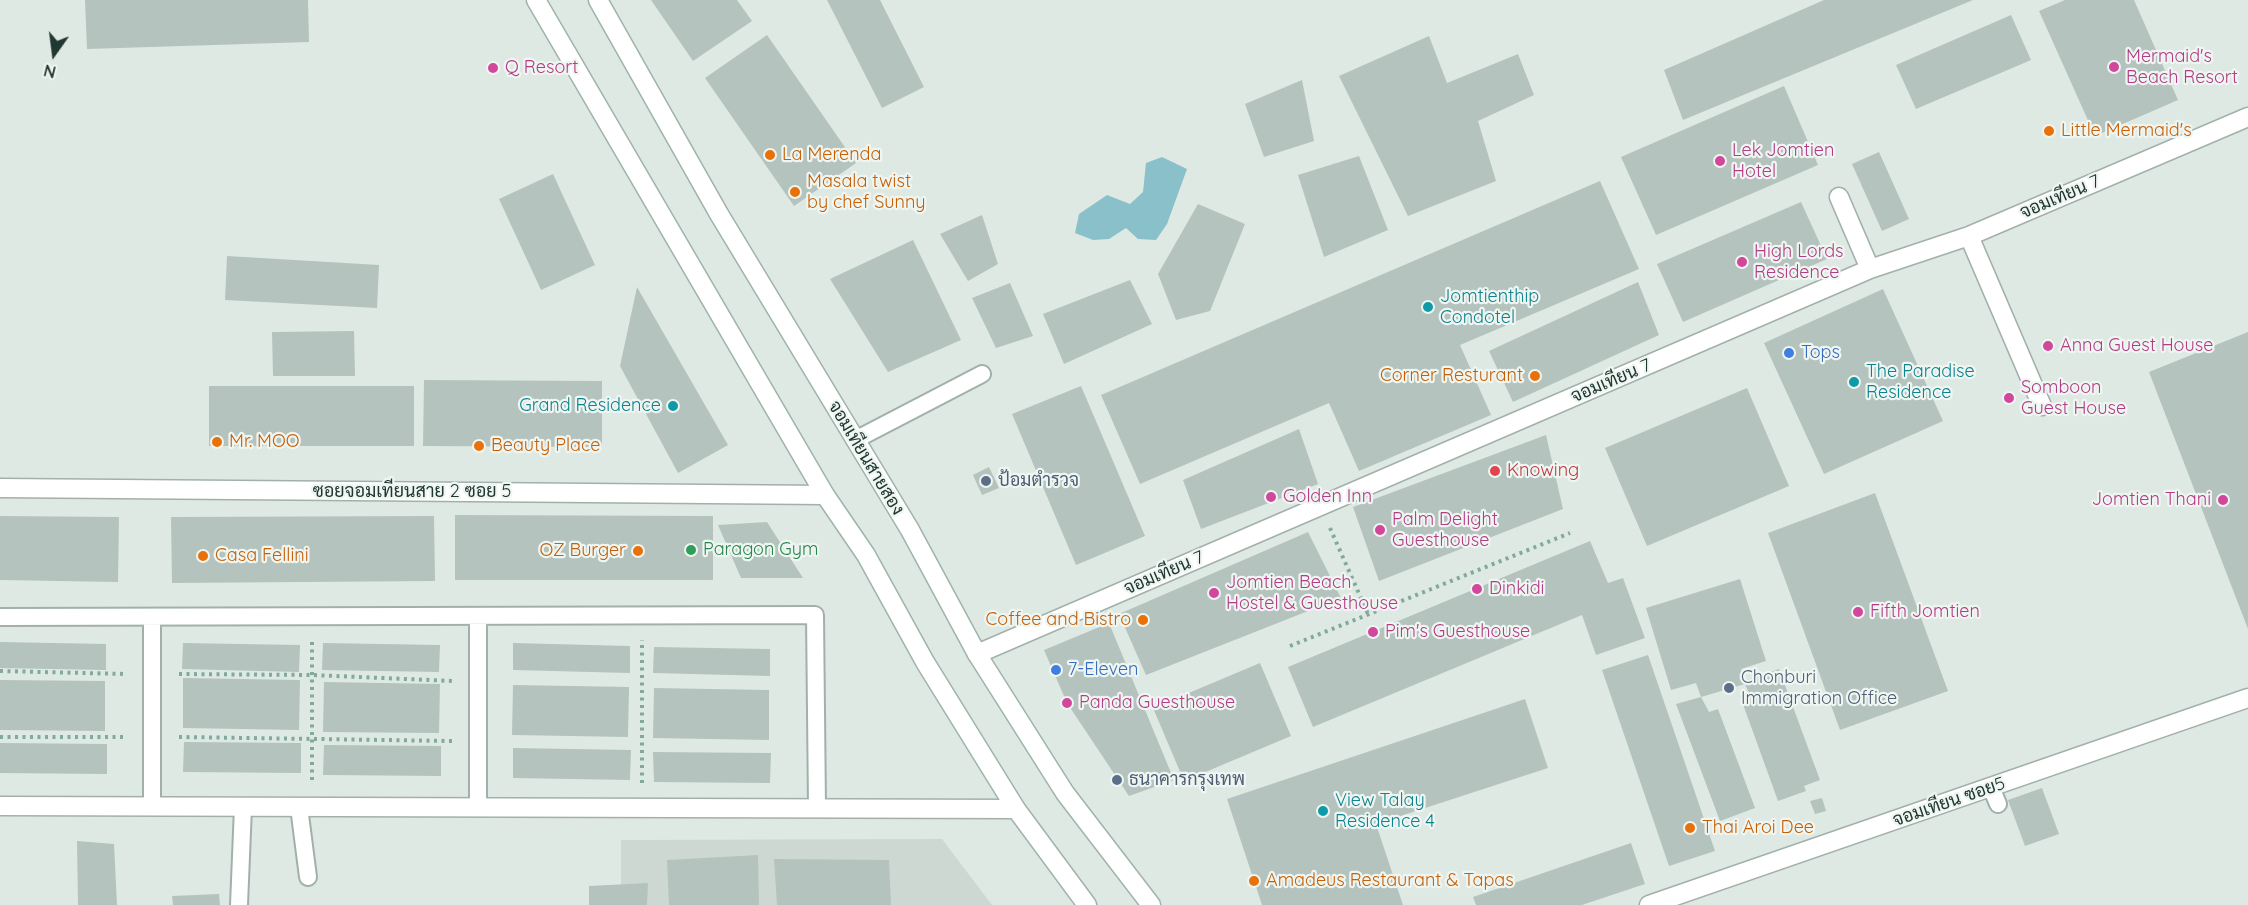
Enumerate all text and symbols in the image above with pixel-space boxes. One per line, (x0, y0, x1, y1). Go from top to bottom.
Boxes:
north arrow (24, 24, 84, 84)
place label: Mermaid's Beach Resort (2126, 46, 2238, 88)
place label: Q Resort (505, 57, 578, 79)
text: N (42, 60, 58, 83)
marker: Mermaid's Beach Resort (2107, 60, 2121, 74)
marker: Q Resort (486, 61, 500, 75)
place label: Little Mermaid's (2061, 120, 2192, 142)
marker: Little Mermaid's (2042, 124, 2056, 138)
place label: Lek Jomtien Hotel (1732, 140, 1834, 182)
place label: La Merenda (782, 144, 881, 166)
marker: La Merenda (763, 148, 777, 162)
marker: Lek Jomtien Hotel (1713, 154, 1727, 168)
street label: จอมเทียน 7 (2017, 170, 2103, 224)
place label: Masala twist by chef Sunny (807, 171, 925, 213)
marker: Masala twist by chef Sunny (788, 185, 802, 199)
place label: High Lords Residence (1754, 241, 1844, 284)
marker: High Lords Residence (1735, 255, 1749, 269)
place label: Jomtienthip Condotel (1440, 286, 1539, 328)
marker: Jomtienthip Condotel (1421, 300, 1435, 314)
place label: Anna Guest House (2060, 335, 2213, 357)
marker: Anna Guest House (2041, 339, 2055, 353)
place label: Tops (1801, 342, 1840, 364)
marker: Tops (1782, 346, 1796, 360)
street label: จอมเทียน 7 (1568, 354, 1654, 408)
place label: The Paradise Residence (1866, 361, 1975, 404)
place label: Corner Resturant (1380, 365, 1523, 387)
marker: Corner Resturant (1528, 369, 1542, 383)
marker: The Paradise Residence (1847, 375, 1861, 389)
place label: Somboon Guest House (2021, 377, 2126, 420)
marker: Somboon Guest House (2002, 391, 2016, 405)
place label: Grand Residence (519, 395, 661, 417)
street label: จอมเทียนสายสอง (823, 397, 909, 519)
marker: Grand Residence (666, 399, 680, 413)
place label: Mr. MOO (229, 431, 300, 453)
marker: Mr. MOO (210, 435, 224, 449)
place label: Beauty Place (491, 435, 600, 457)
marker: Beauty Place (472, 439, 486, 453)
place label: Knowing (1507, 460, 1579, 482)
marker: Knowing (1488, 464, 1502, 478)
place label: ป้อมตำรวจ (998, 470, 1079, 492)
marker: ป้อมตำรวจ (979, 474, 993, 488)
street label: ซอยจอมเทียนสาย 2 ซอย 5 (313, 481, 511, 503)
place label: Golden Inn (1283, 486, 1372, 508)
place label: Jomtien Thani (2092, 489, 2211, 511)
marker: Golden Inn (1264, 490, 1278, 504)
marker: Jomtien Thani (2216, 493, 2230, 507)
place label: Palm Delight Guesthouse (1392, 509, 1498, 552)
marker: Palm Delight Guesthouse (1373, 523, 1387, 537)
place label: Paragon Gym (703, 539, 818, 561)
place label: OZ Burger (539, 540, 626, 562)
marker: Paragon Gym (684, 543, 698, 557)
marker: OZ Burger (631, 544, 645, 558)
place label: Casa Fellini (215, 545, 309, 567)
street label: จอมเทียน 7 (1121, 546, 1207, 600)
marker: Casa Fellini (196, 549, 210, 563)
place label: Jomtien Beach Hostel & Guesthouse (1226, 572, 1398, 614)
place label: Dinkidi (1489, 578, 1544, 600)
marker: Dinkidi (1470, 582, 1484, 596)
marker: Jomtien Beach Hostel & Guesthouse (1207, 586, 1221, 600)
place label: Fifth Jomtien (1870, 601, 1980, 623)
marker: Fifth Jomtien (1851, 605, 1865, 619)
place label: Coffee and Bistro (986, 609, 1131, 631)
marker: Coffee and Bistro (1136, 613, 1150, 627)
place label: Pim's Guesthouse (1385, 621, 1530, 643)
marker: Pim's Guesthouse (1366, 625, 1380, 639)
place label: 7-Eleven (1068, 659, 1139, 681)
marker: 7-Eleven (1049, 663, 1063, 677)
place label: Chonburi Immigration Office (1741, 667, 1897, 710)
marker: Chonburi Immigration Office (1722, 681, 1736, 695)
place label: Panda Guesthouse (1079, 692, 1235, 714)
marker: Panda Guesthouse (1060, 696, 1074, 710)
place label: ธนาคารกรุงเทพ (1129, 769, 1245, 791)
marker: ธนาคารกรุงเทพ (1110, 773, 1124, 787)
street label: จอมเทียน ซอย5 (1890, 773, 2008, 831)
place label: View Talay Residence 4 (1335, 790, 1435, 832)
marker: View Talay Residence 4 (1316, 804, 1330, 818)
place label: Thai Aroi Dee (1702, 817, 1814, 839)
marker: Thai Aroi Dee (1683, 821, 1697, 835)
place label: Amadeus Restaurant & Tapas (1266, 870, 1514, 892)
marker: Amadeus Restaurant & Tapas (1247, 874, 1261, 888)

